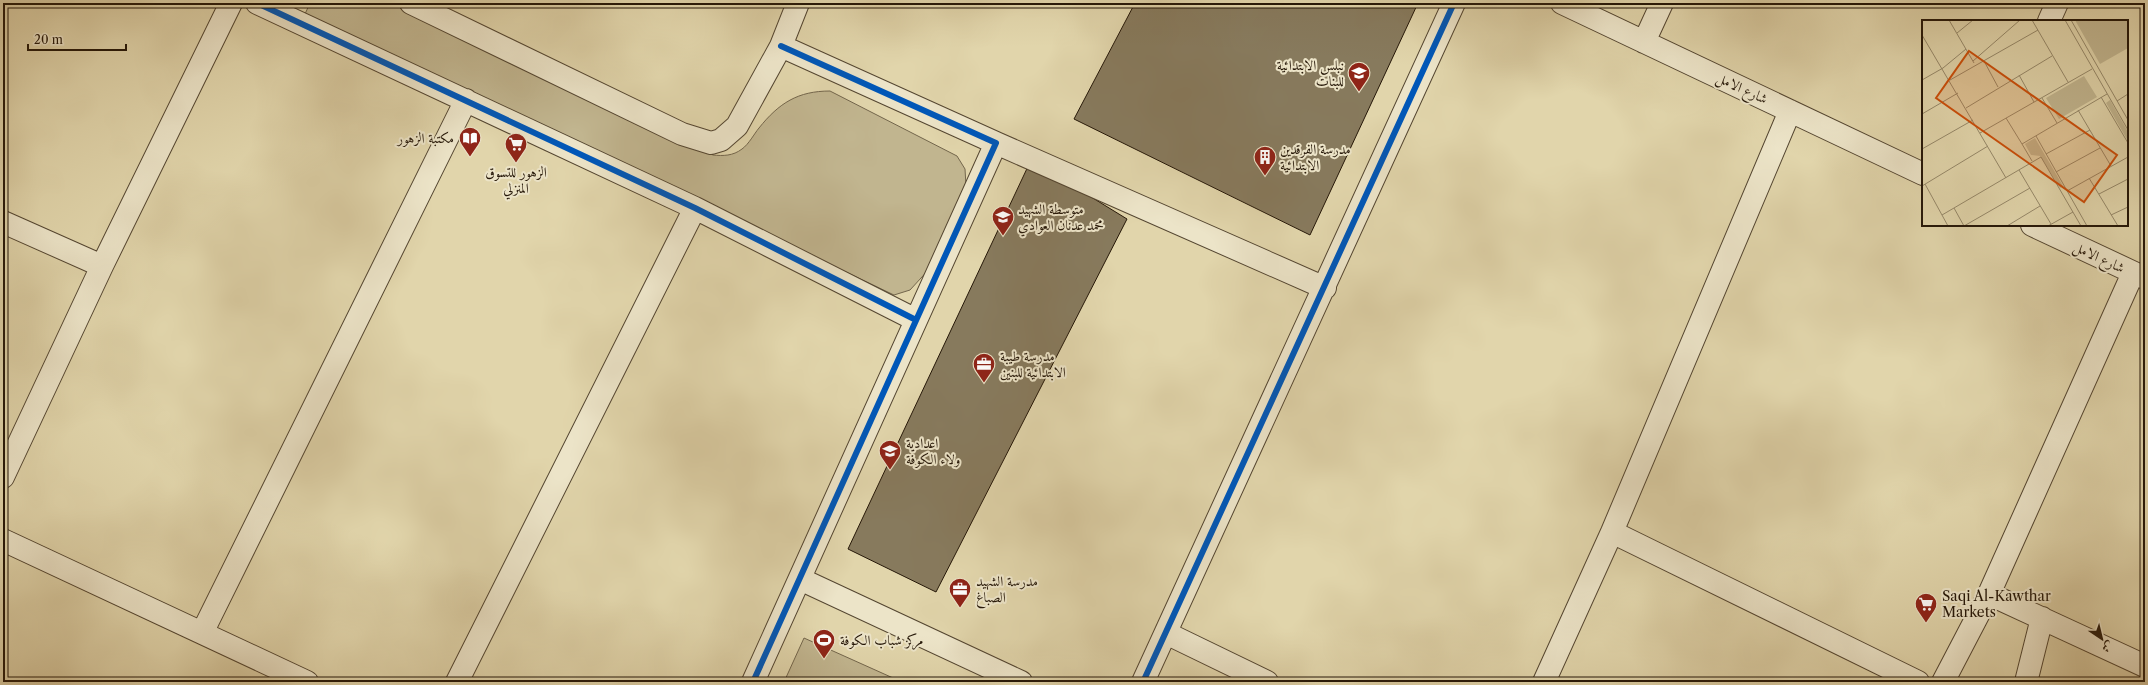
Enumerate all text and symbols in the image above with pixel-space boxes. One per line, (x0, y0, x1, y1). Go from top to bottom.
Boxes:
inset map (1922, 20, 2128, 226)
scale bar (28, 26, 126, 52)
text: 20 m (34, 32, 63, 47)
place label: نبلس الابتدائية للبنات (1277, 56, 1344, 90)
school or university icon: نبلس الابتدائية للبنات (1346, 60, 1372, 93)
street label: شارع الامل (1712, 68, 1771, 110)
library icon: مكتبة الزهور (457, 125, 483, 158)
place label: مكتبة الزهور (396, 129, 454, 147)
supermarket icon: الزهور للتسوق المنزلي (503, 131, 529, 164)
place label: مدرسة الفرقدين الابتدائية (1280, 140, 1351, 174)
building icon: مدرسة الفرقدين الابتدائية (1252, 144, 1278, 177)
place label: الزهور للتسوق المنزلي (485, 163, 547, 200)
place label: متوسطة الشهيد محمد عدنان العوادي (1018, 200, 1104, 237)
school or university icon: متوسطة الشهيد محمد عدنان العوادي (990, 204, 1016, 237)
street label: شارع الامل (2069, 237, 2128, 279)
place label: مدرسة طيبة الابتدائية للبنين (1000, 347, 1066, 381)
office icon: مدرسة طيبة الابتدائية للبنين (971, 351, 997, 384)
place label: اعدادية ولاء الكوفة (906, 434, 960, 468)
school or university icon: اعدادية ولاء الكوفة (877, 438, 903, 471)
place label: مدرسة الشهيد الصباغ (976, 572, 1038, 609)
office icon: مدرسة الشهيد الصباغ (947, 576, 973, 609)
place label: Saqi Al-Kawthar Markets (1942, 587, 2051, 621)
supermarket icon: Saqi Al-Kawthar Markets (1913, 591, 1939, 624)
north arrow (2082, 619, 2122, 659)
sports icon: مركز شباب الكوفة (811, 627, 837, 660)
place label: مركز شباب الكوفة (840, 631, 924, 650)
text: ش (2099, 638, 2116, 656)

